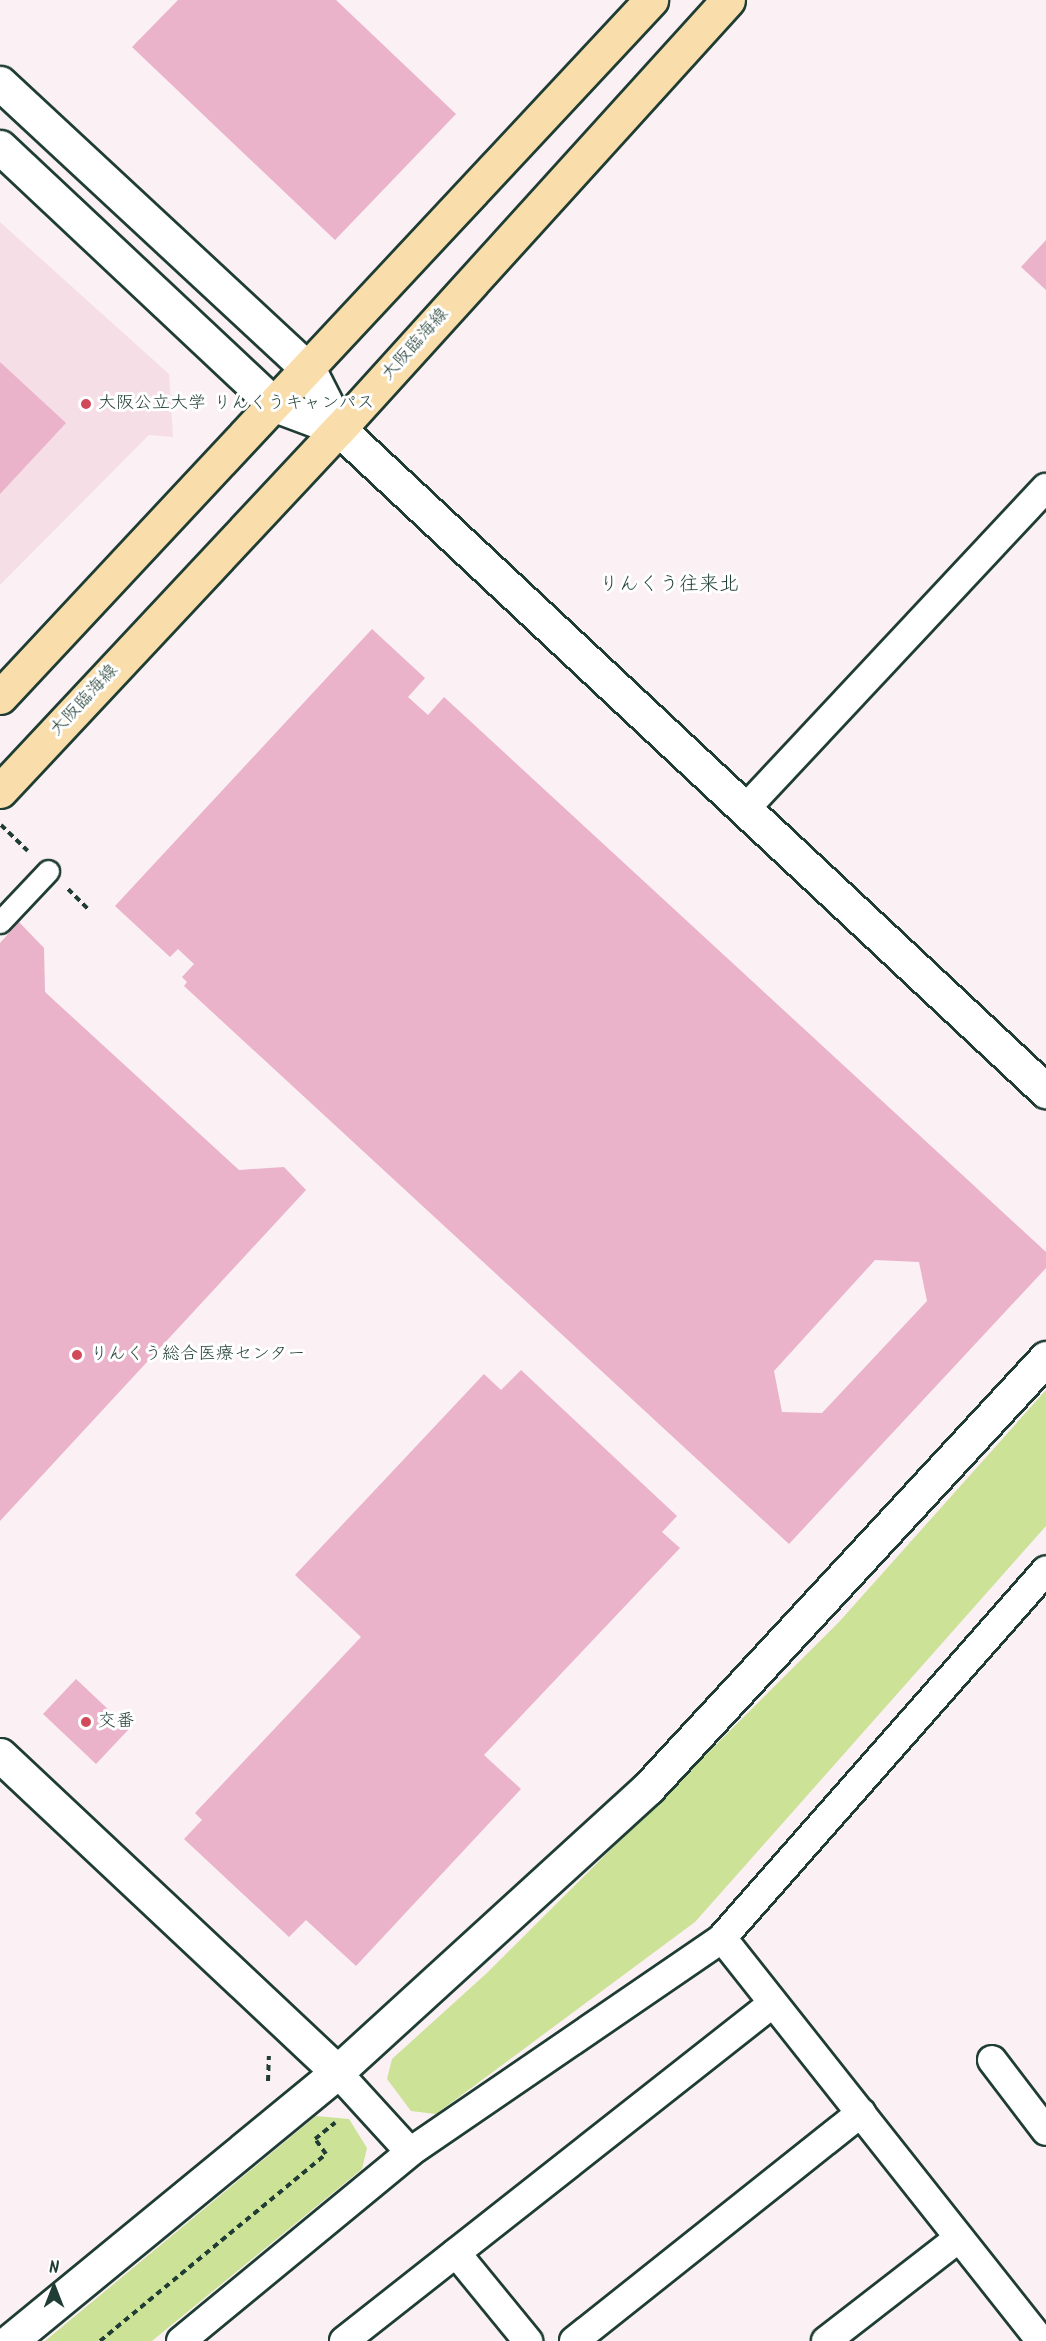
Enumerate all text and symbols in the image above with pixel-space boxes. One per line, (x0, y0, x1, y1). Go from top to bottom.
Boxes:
street label: 大阪臨海線 (378, 304, 454, 386)
place label: 大阪公立大学 りんくうキャンパス (98, 393, 375, 415)
marker: 大阪公立大学 りんくうキャンパス (79, 397, 93, 411)
district label: りんくう往来北 (599, 573, 739, 597)
street label: 大阪臨海線 (46, 661, 124, 741)
place label: りんくう総合医療センター (90, 1344, 306, 1366)
marker: りんくう総合医療センター (68, 1346, 86, 1364)
place label: 交番 (98, 1711, 134, 1733)
marker: 交番 (79, 1715, 93, 1729)
text: N (49, 2256, 59, 2281)
north arrow (24, 2257, 84, 2317)

